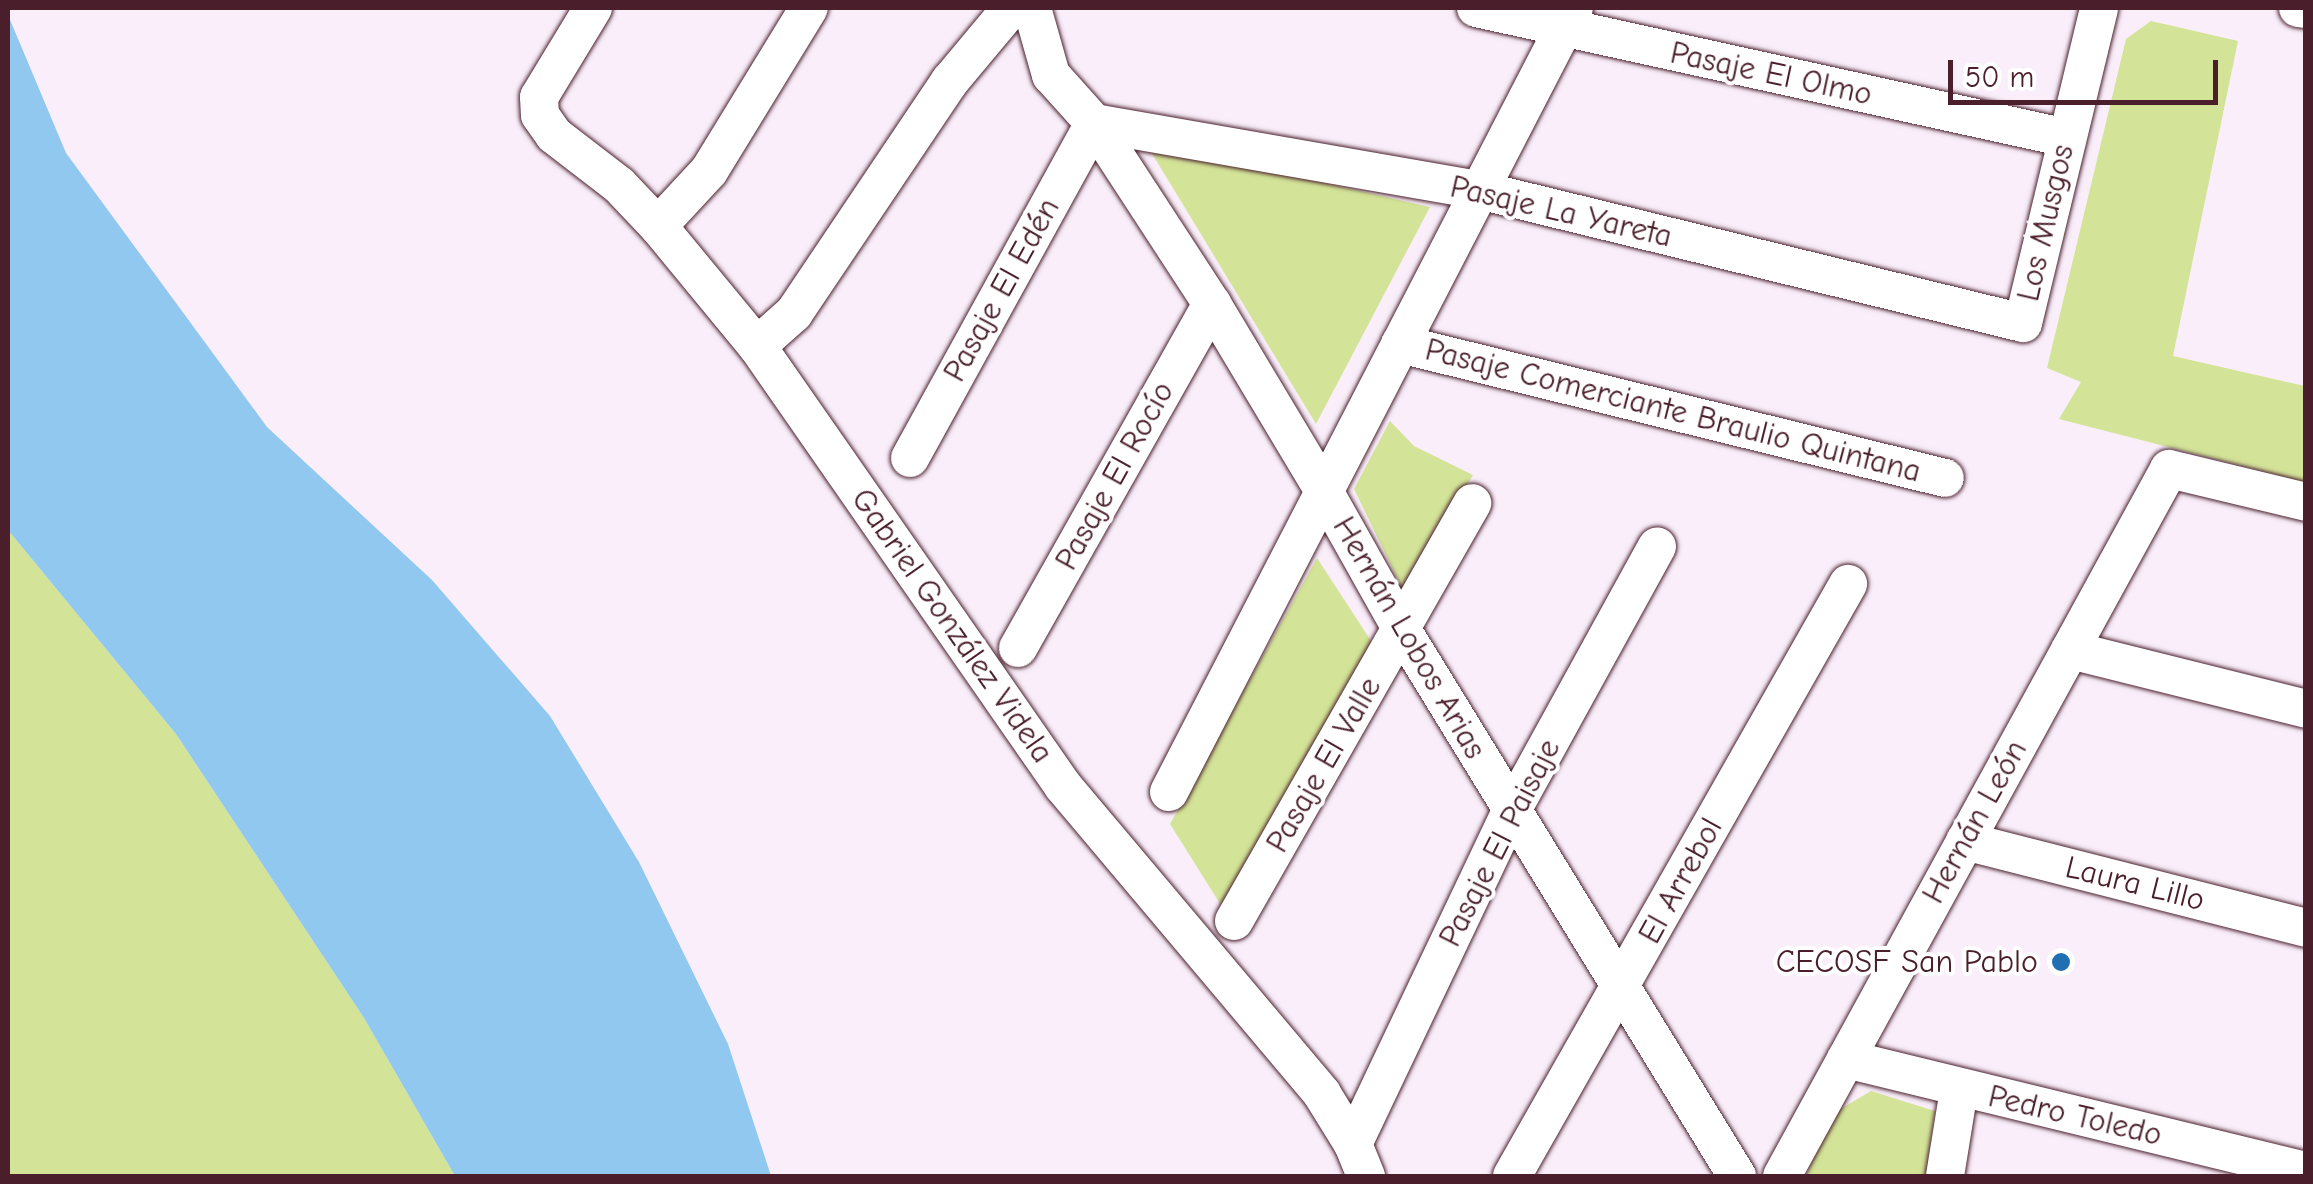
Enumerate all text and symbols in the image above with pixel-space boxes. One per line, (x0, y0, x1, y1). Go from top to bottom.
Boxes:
street label: Pasaje El Olmo (1667, 34, 1875, 114)
scale bar (1953, 40, 2223, 102)
text: 50 m (1965, 60, 2034, 95)
street label: Los Musgos (2009, 141, 2083, 305)
street label: Pasaje La Yareta (1446, 168, 1676, 256)
street label: Pasaje El Edén (936, 191, 1068, 389)
street label: Pasaje Comerciante Braulio Quintana (1421, 331, 1925, 491)
street label: Pasaje El Rocío (1047, 375, 1183, 577)
street label: Gabriel González Videla (843, 481, 1061, 771)
street label: Hernán Lobos Arias (1324, 510, 1494, 766)
street label: Pasaje El Valle (1258, 671, 1390, 859)
street label: Pasaje El Paisaje (1431, 733, 1569, 953)
street label: Hernán León (1914, 734, 2036, 910)
street label: El Arrebol (1631, 812, 1731, 950)
street label: Laura Lillo (2062, 848, 2208, 920)
place label: CECOSF San Pablo (1776, 943, 2038, 981)
marker: CECOSF San Pablo (2048, 949, 2074, 975)
street label: Pedro Toledo (1984, 1077, 2166, 1155)

